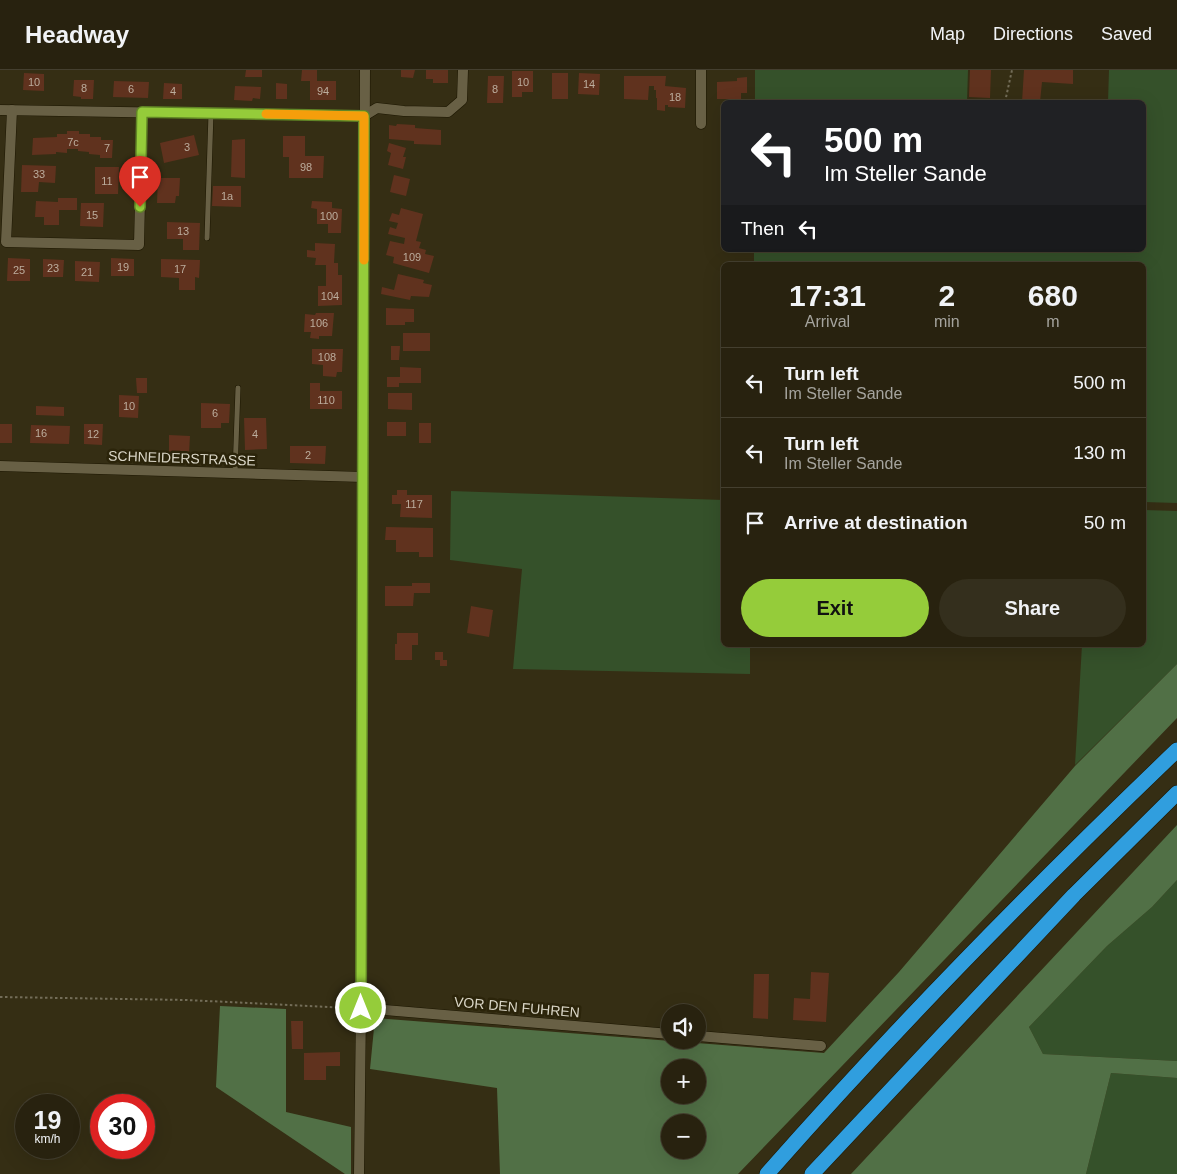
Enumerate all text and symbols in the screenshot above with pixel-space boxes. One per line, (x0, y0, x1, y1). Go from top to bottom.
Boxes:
text: Headway (25, 21, 129, 48)
text: Map (930, 24, 965, 44)
text: Directions (993, 24, 1073, 44)
text: Saved (1101, 24, 1152, 44)
house number: 10 (28, 76, 40, 88)
house number: 10 (517, 76, 529, 88)
house number: 14 (583, 78, 595, 90)
house number: 8 (81, 82, 87, 94)
house number: 6 (128, 83, 134, 95)
house number: 8 (492, 83, 498, 95)
house number: 4 (170, 85, 176, 97)
house number: 94 (317, 85, 329, 97)
house number: 18 (669, 91, 681, 103)
icon: left (741, 120, 806, 185)
text: 500 m (824, 120, 923, 159)
house number: 7c (67, 136, 79, 148)
house number: 3 (184, 141, 190, 153)
house number: 7 (104, 142, 110, 154)
pin (119, 156, 161, 207)
house number: 98 (300, 161, 312, 173)
text: Im Steller Sande (824, 161, 987, 186)
icon: arrive (126, 163, 154, 191)
house number: 33 (33, 168, 45, 180)
house number: 11 (101, 175, 113, 187)
house number: 1a (221, 190, 234, 202)
house number: 15 (86, 209, 98, 221)
house number: 100 (320, 210, 338, 222)
icon: left (794, 215, 822, 243)
text: Then (741, 218, 784, 239)
house number: 13 (177, 225, 189, 237)
house number: 109 (403, 251, 421, 263)
house number: 19 (117, 261, 129, 273)
house number: 23 (47, 262, 59, 274)
house number: 17 (174, 263, 186, 275)
house number: 25 (13, 264, 25, 276)
house number: 21 (81, 266, 93, 278)
text: 17:31 (789, 279, 866, 312)
text: 2 (938, 279, 955, 312)
text: 680 (1028, 279, 1078, 312)
house number: 104 (321, 290, 339, 302)
text: Arrival (805, 313, 850, 330)
text: min (934, 313, 960, 330)
text: m (1046, 313, 1059, 330)
house number: 106 (310, 317, 328, 329)
house number: 108 (318, 351, 336, 363)
text: Turn left (784, 363, 859, 384)
icon: left (741, 369, 769, 397)
text: 500 m (1073, 372, 1126, 393)
text: Im Steller Sande (784, 385, 902, 402)
house number: 110 (317, 394, 335, 406)
house number: 10 (123, 400, 135, 412)
house number: 6 (212, 407, 218, 419)
house number: 16 (35, 427, 47, 439)
house number: 12 (87, 428, 99, 440)
house number: 4 (252, 428, 258, 440)
text: Turn left (784, 433, 859, 454)
icon: left (741, 439, 769, 467)
text: 130 m (1073, 442, 1126, 463)
street label: SCHNEIDERSTRASSE (108, 447, 256, 469)
house number: 2 (305, 449, 311, 461)
text: Im Steller Sande (784, 455, 902, 472)
house number: 117 (405, 498, 423, 510)
icon: arrive (741, 509, 769, 537)
text: Arrive at destination (784, 512, 968, 533)
text: 50 m (1084, 512, 1126, 533)
button: Exit (741, 579, 929, 637)
button: Share (939, 579, 1126, 637)
position arrow (334, 981, 386, 1033)
street label: VOR DEN FUHREN (454, 994, 580, 1020)
map controls (661, 1004, 706, 1159)
button: sound (661, 1004, 706, 1049)
button: + (661, 1059, 706, 1104)
speed limit sign: 30 (90, 1094, 155, 1159)
text: 19 (34, 1106, 61, 1134)
button: − (661, 1114, 706, 1159)
text: km/h (34, 1132, 61, 1146)

